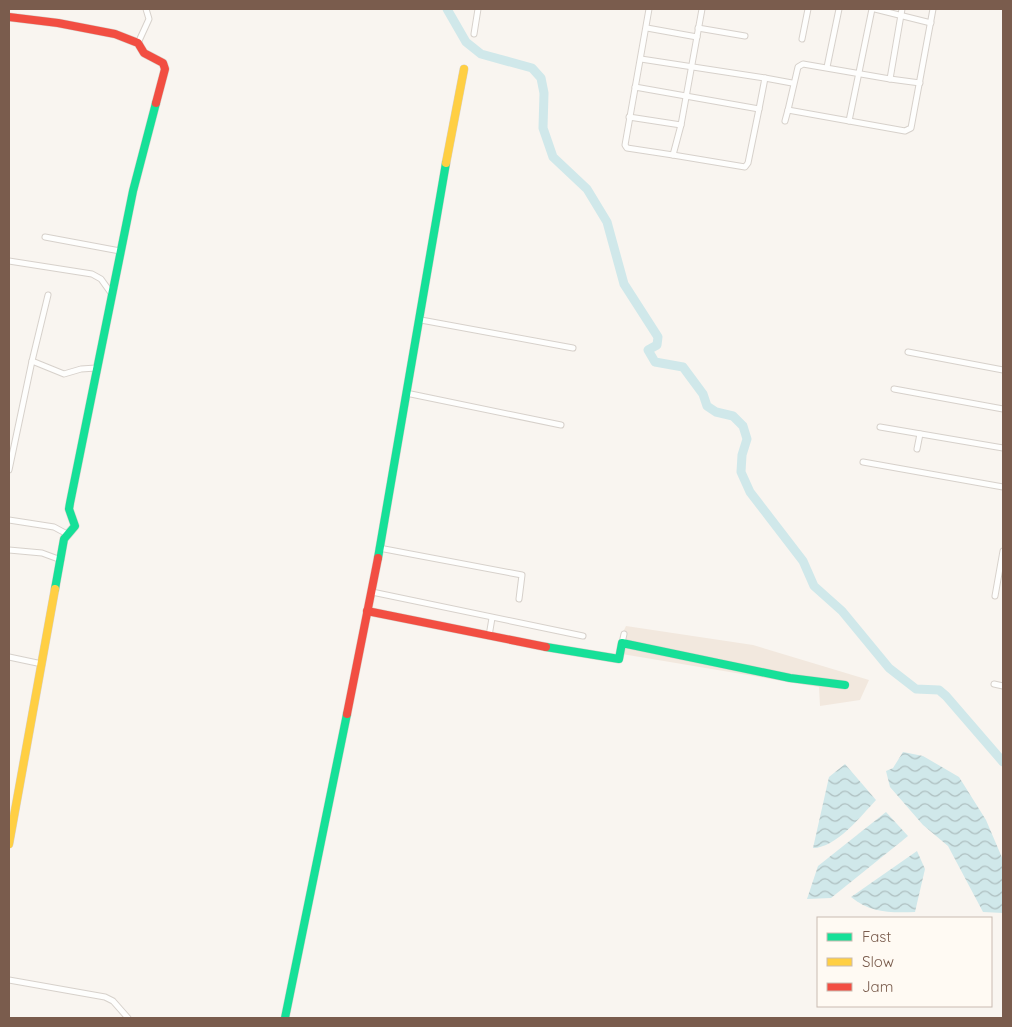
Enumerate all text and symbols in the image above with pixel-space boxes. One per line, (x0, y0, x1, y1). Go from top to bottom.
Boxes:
legend (817, 917, 992, 1007)
text: Fast (862, 927, 891, 946)
text: Slow (862, 952, 894, 971)
text: Jam (862, 977, 893, 996)

